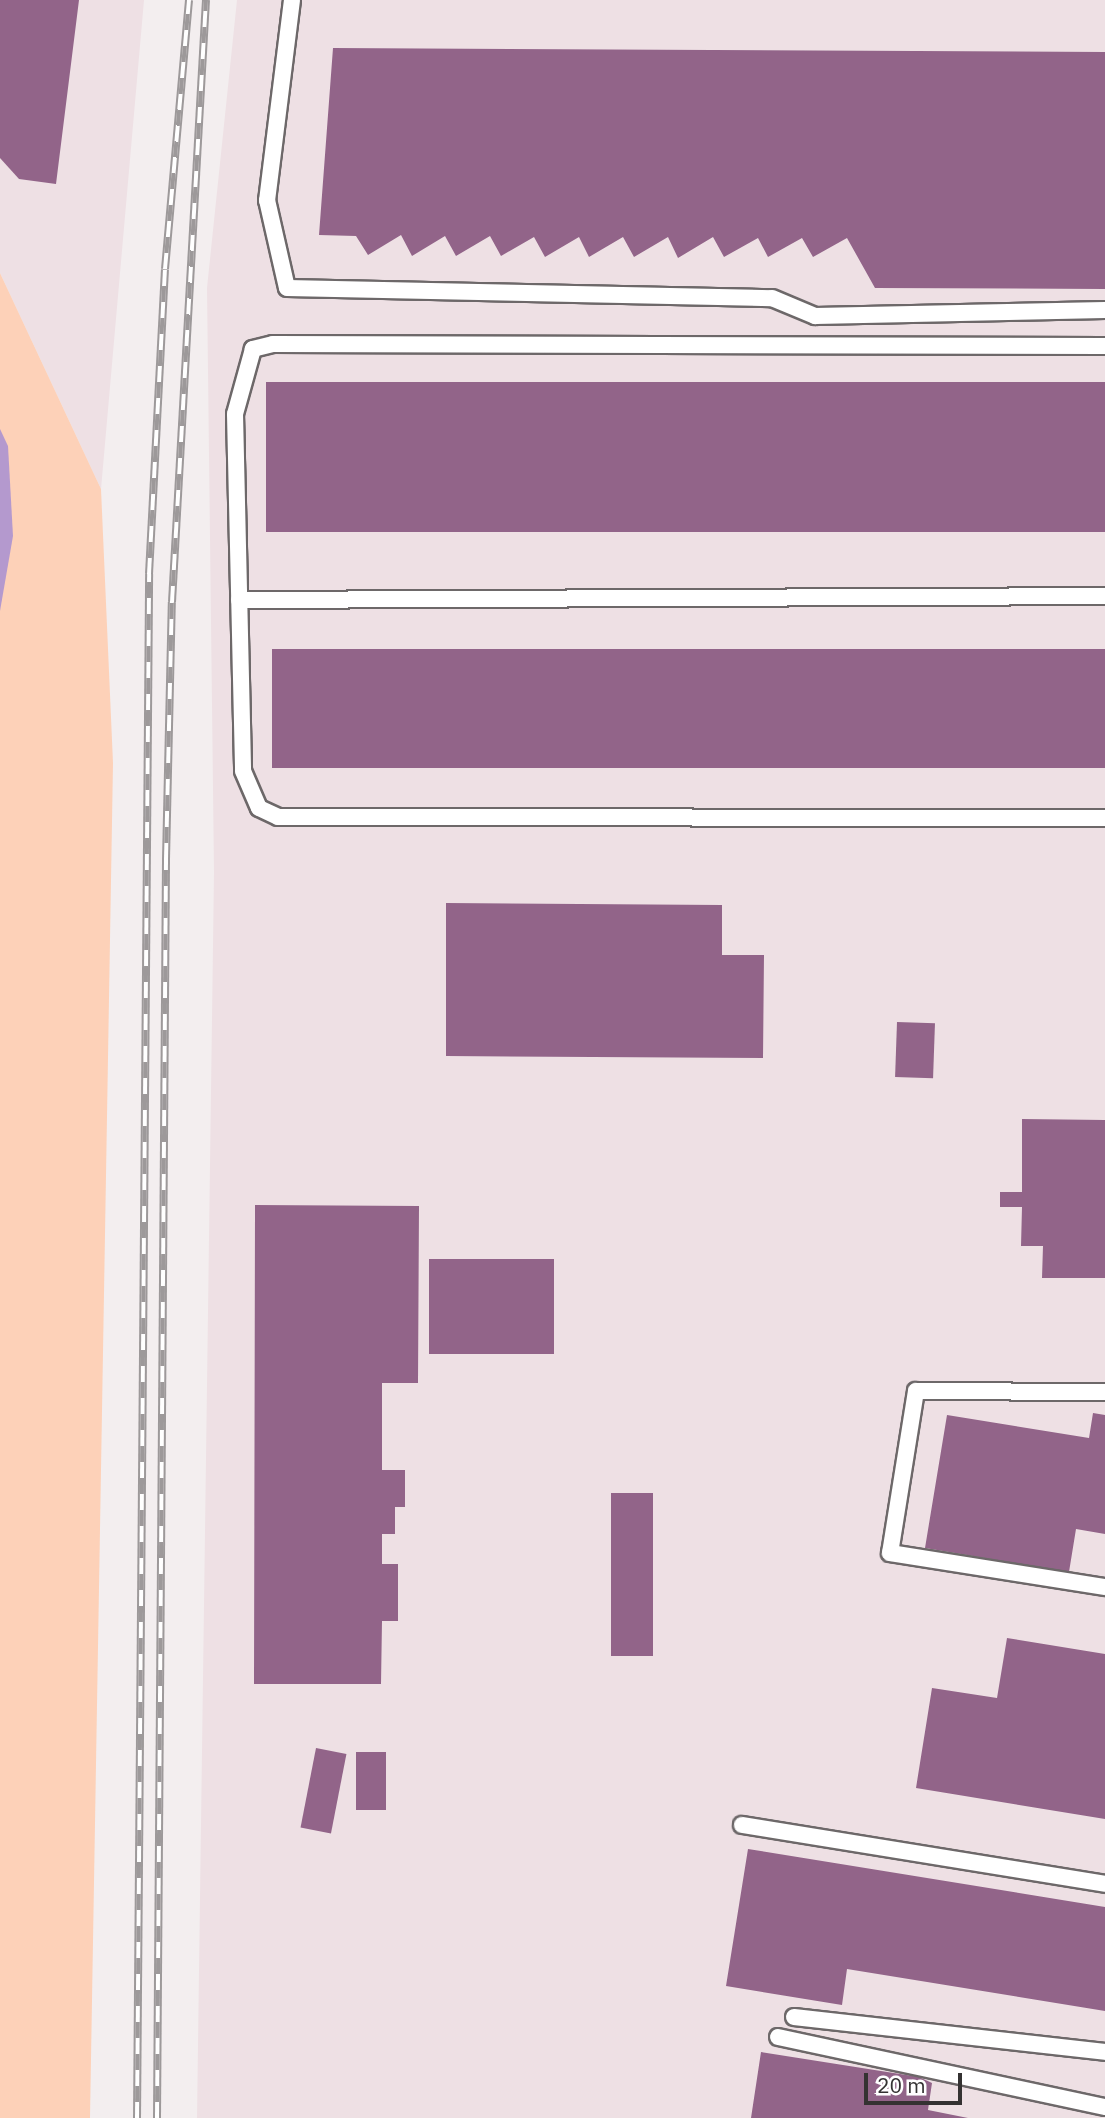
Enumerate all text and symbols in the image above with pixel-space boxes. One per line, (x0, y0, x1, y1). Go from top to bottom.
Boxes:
scale bar (867, 2058, 965, 2102)
text: 20 m (877, 2071, 926, 2099)

